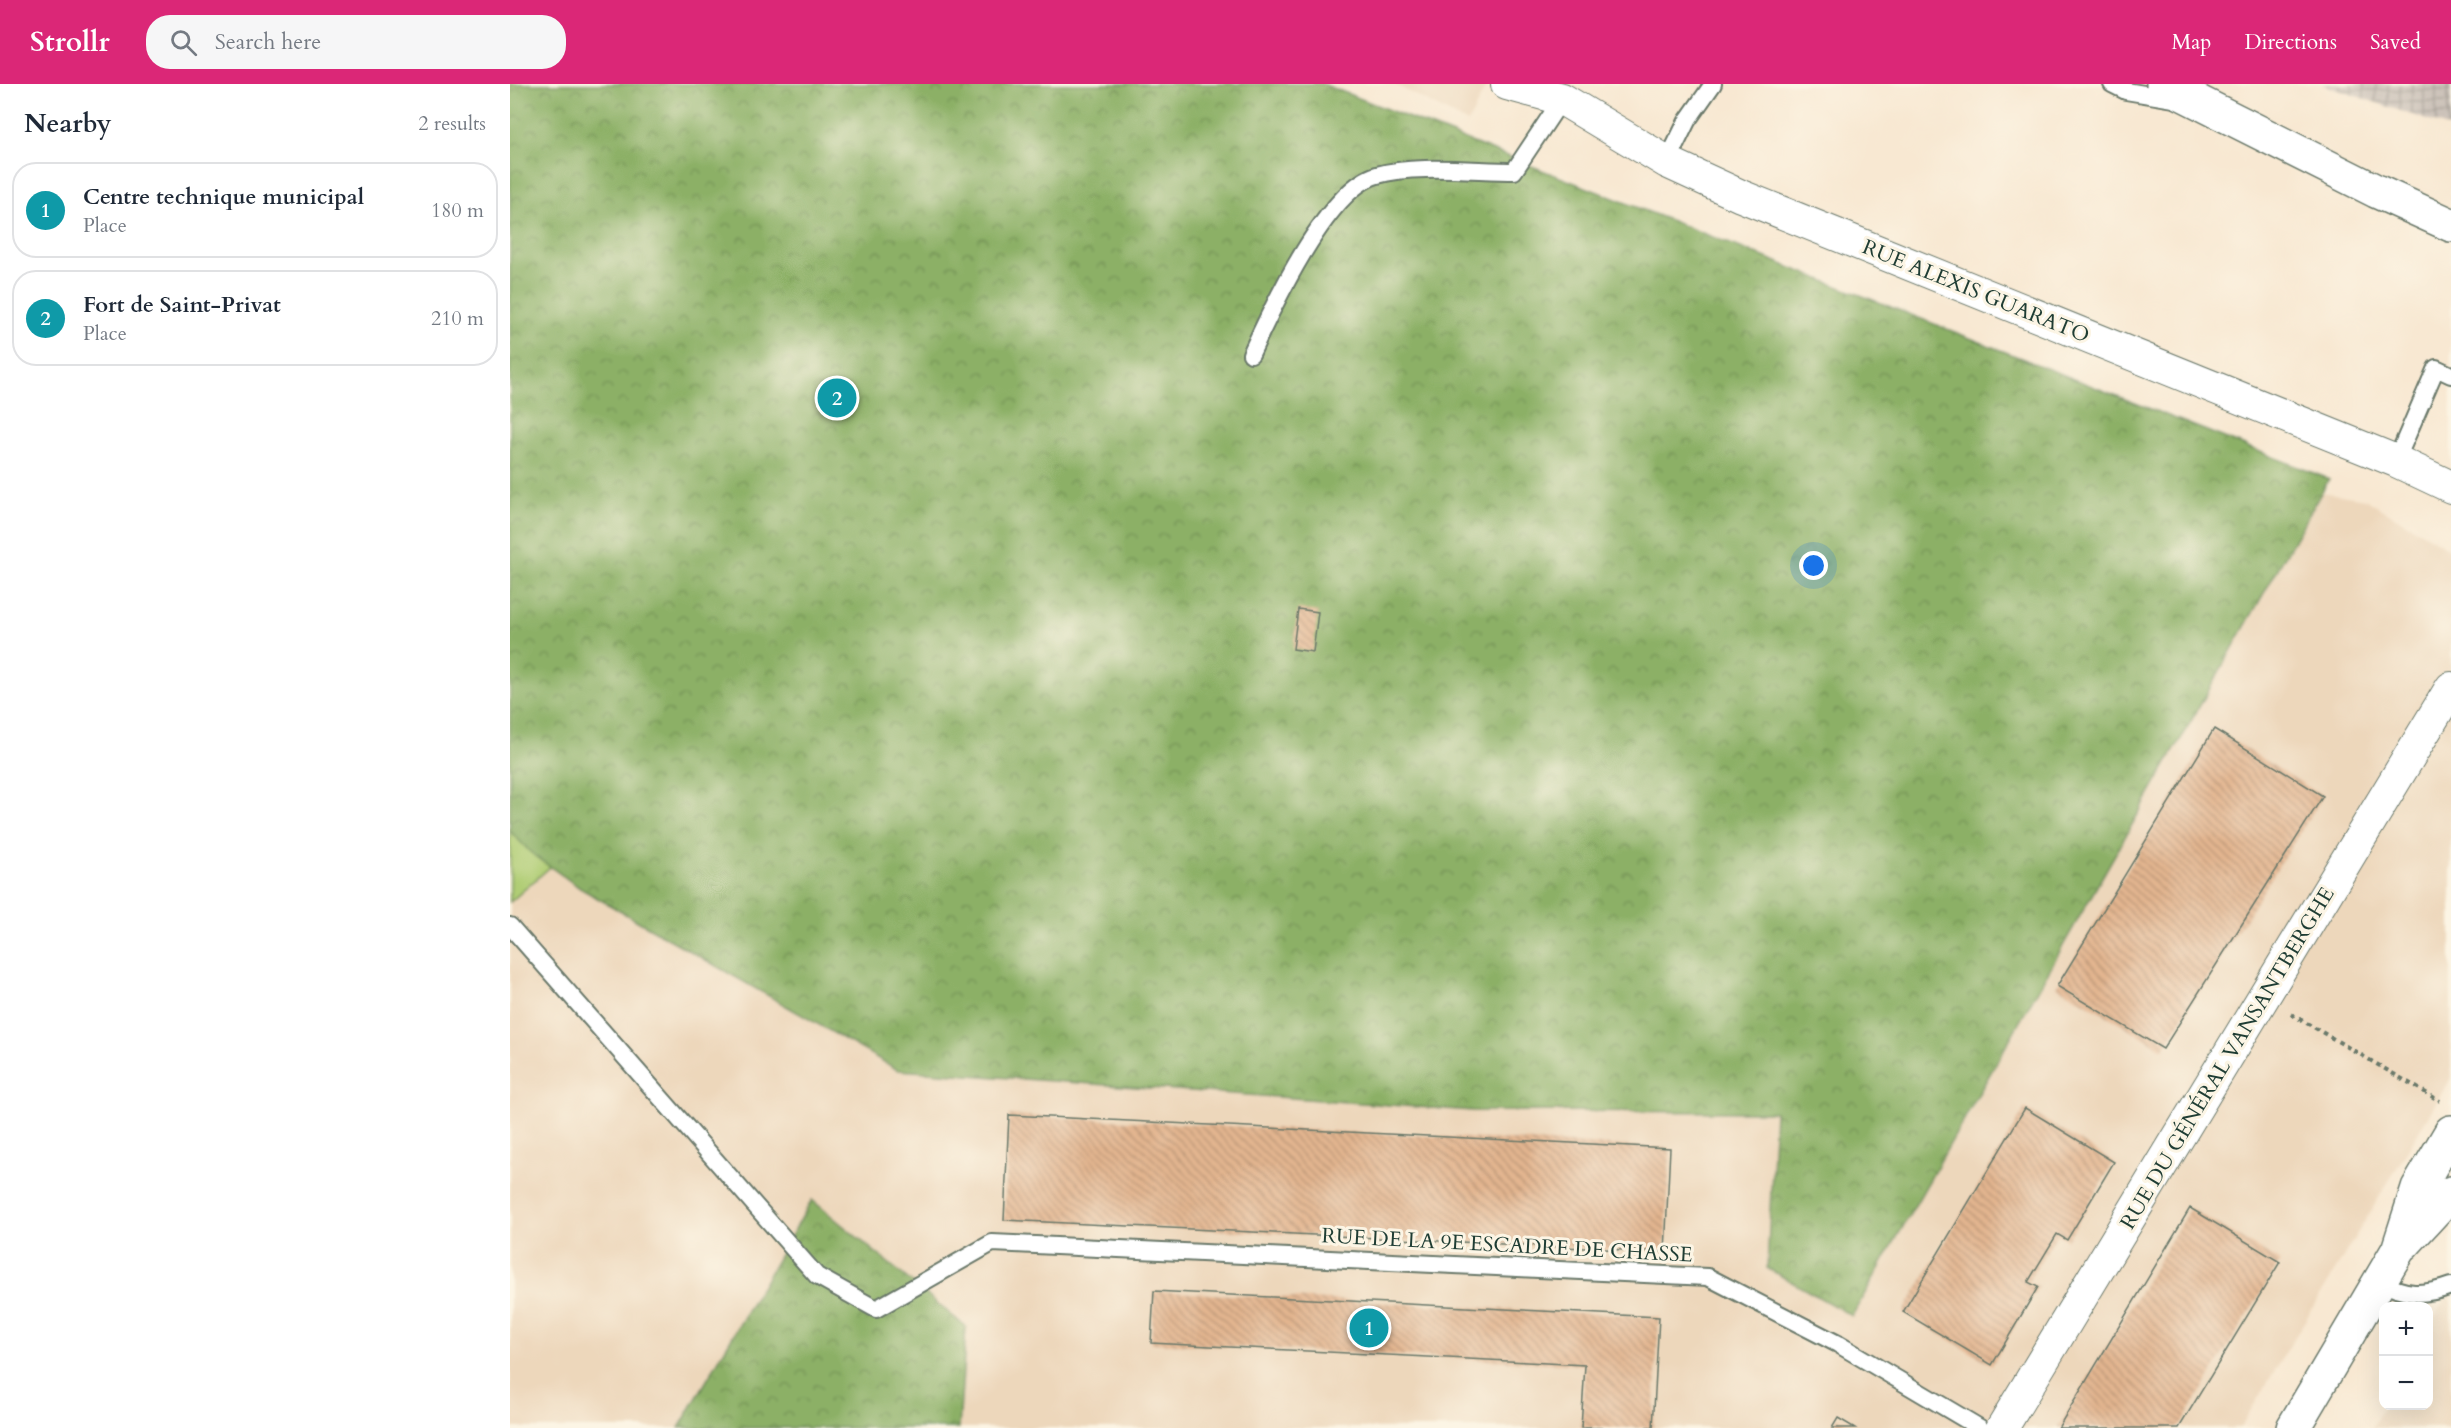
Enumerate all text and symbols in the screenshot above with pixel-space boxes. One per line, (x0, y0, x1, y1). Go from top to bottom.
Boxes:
search box (146, 15, 566, 69)
text: Strollr (30, 23, 110, 61)
icon: search (167, 26, 200, 59)
text: Search here (215, 27, 321, 57)
text: Map (2171, 28, 2211, 57)
text: Directions (2244, 28, 2337, 57)
text: Saved (2370, 28, 2421, 57)
text: Nearby (24, 106, 112, 141)
text: 2 results (418, 110, 486, 137)
text: Centre technique municipal (83, 182, 364, 212)
text: 1 (40, 197, 51, 224)
text: 180 m (431, 197, 484, 224)
text: Place (83, 212, 127, 239)
street label: RUE ALEXIS GUARATO (1858, 233, 2094, 350)
text: Fort de Saint-Privat (83, 290, 281, 320)
text: 2 (40, 305, 51, 332)
text: 210 m (431, 305, 484, 332)
text: Place (83, 320, 127, 347)
pin: 2 (818, 376, 856, 420)
your location (1799, 551, 1828, 580)
street label: RUE DU GÉNÉRAL VANSANTBERGHE (2113, 882, 2341, 1235)
street label: RUE DE LA 9E ESCADRE DE CHASSE (1321, 1221, 1693, 1270)
map controls (2379, 1302, 2433, 1410)
button: + (2379, 1302, 2433, 1356)
pin: 1 (1350, 1306, 1388, 1350)
button: − (2379, 1356, 2433, 1410)

